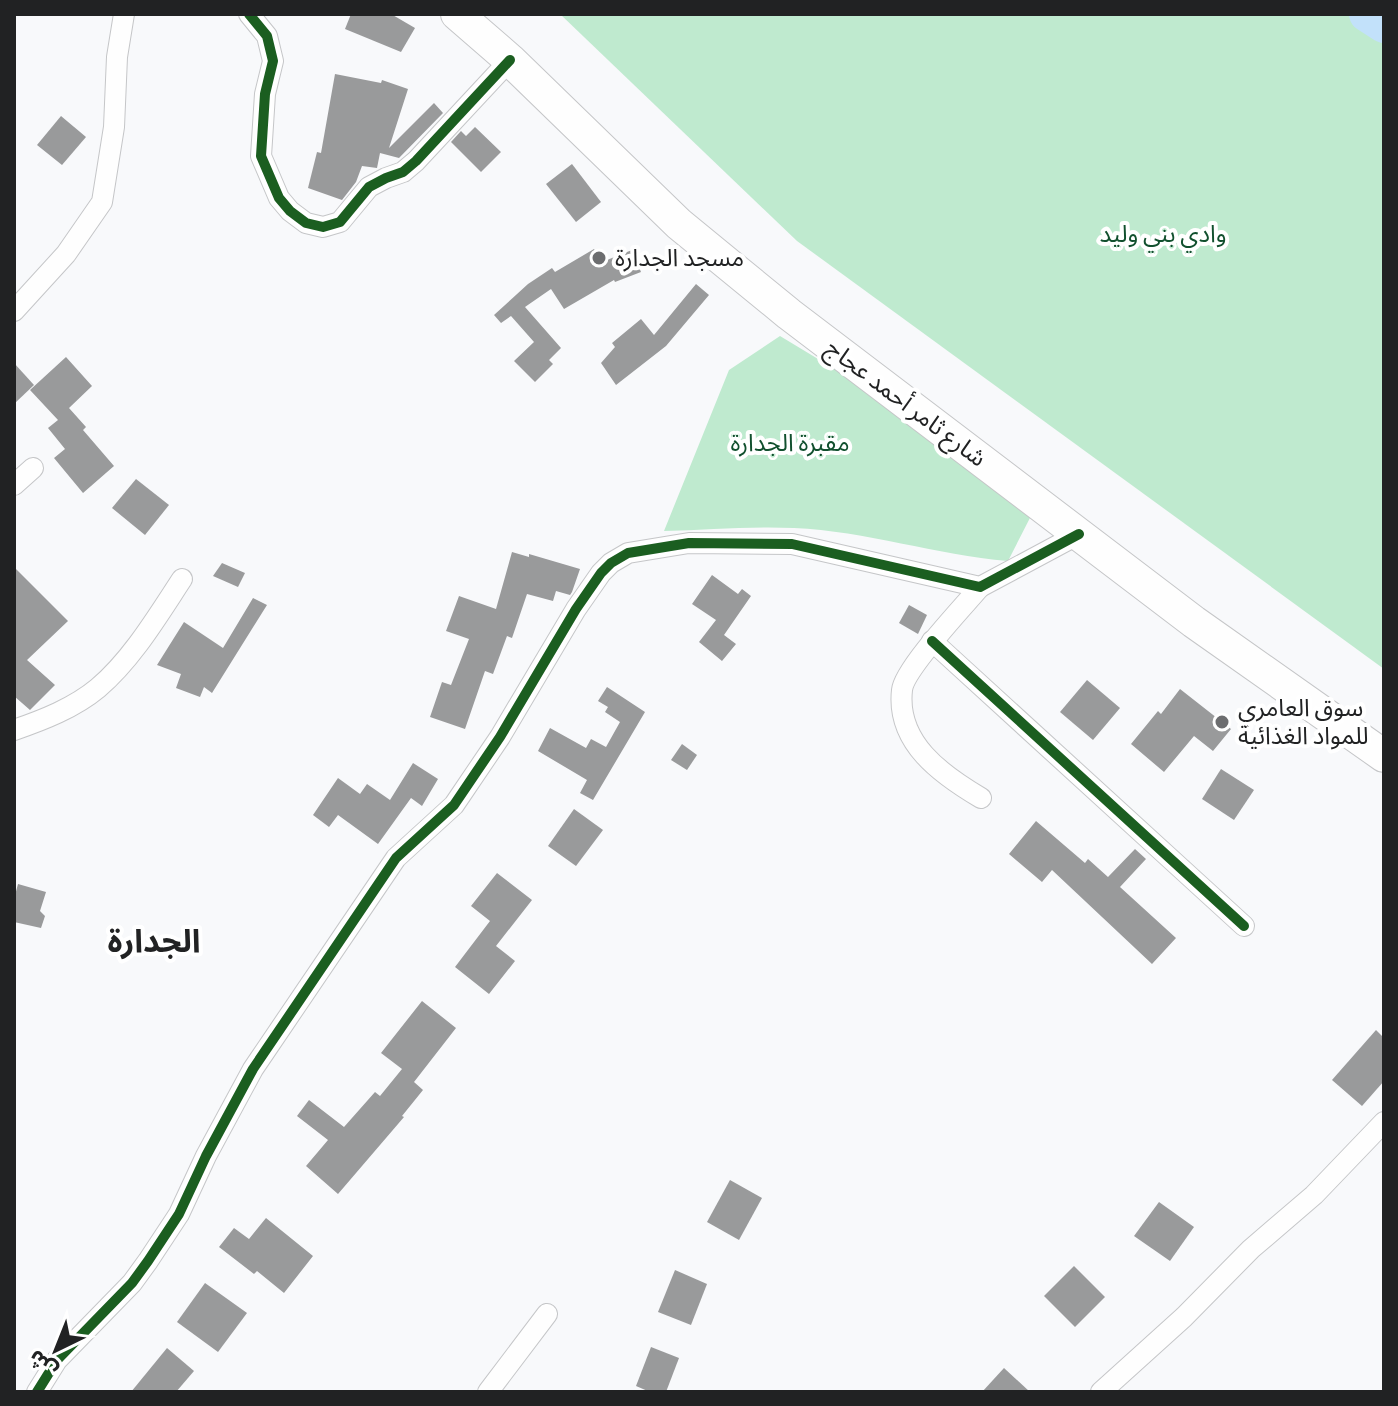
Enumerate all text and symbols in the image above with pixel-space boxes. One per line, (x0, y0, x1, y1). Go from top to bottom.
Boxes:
park label: وادي بني وليد (1100, 216, 1226, 253)
place label: مسجد الجدارة (615, 240, 744, 273)
marker: مسجد الجدارة (590, 249, 608, 267)
street label: شارع ثامر أحمد عجاج (818, 330, 994, 475)
park label: مقبرة الجدارة (730, 425, 850, 458)
place label: سوق العامري للمواد الغذائية (1238, 690, 1369, 751)
marker: سوق العامري للمواد الغذائية (1213, 713, 1231, 731)
district label: الجدارة (107, 918, 201, 962)
north arrow (16, 1310, 96, 1390)
text: ش (21, 1343, 64, 1386)

